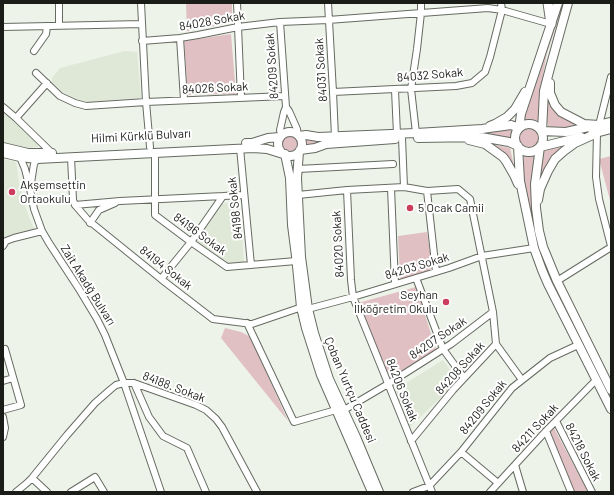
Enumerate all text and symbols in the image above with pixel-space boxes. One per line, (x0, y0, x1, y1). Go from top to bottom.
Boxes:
street label: 84028 Sokak (178, 8, 246, 34)
street label: 84209 Sokak (263, 32, 281, 100)
street label: 84031 Sokak (312, 38, 330, 102)
street label: 84032 Sokak (396, 65, 464, 85)
street label: 84026 Sokak (182, 79, 248, 97)
street label: Hilmi Kürklü Bulvarı (91, 126, 191, 146)
street label: 84198 Sokak (225, 176, 245, 240)
place label: Akşemsettin Ortaokulu (20, 178, 86, 206)
marker: Akşemsettin Ortaokulu (7, 187, 17, 197)
place label: 5 Ocak Camii (418, 201, 484, 215)
marker: 5 Ocak Camii (405, 203, 415, 213)
street label: 84196 Sokak (171, 210, 229, 258)
street label: 84020 Sokak (329, 210, 347, 278)
street label: Zait Akadğ Bulvarı (57, 242, 119, 328)
street label: 84194 Sokak (137, 243, 195, 293)
street label: 84203 Sokak (383, 249, 451, 283)
place label: Seyhan İlköğretim Okulu (354, 288, 438, 316)
marker: Seyhan İlköğretim Okulu (441, 297, 451, 307)
street label: 84207 Sokak (407, 314, 469, 362)
street label: Çoban Yurtçu Caddesi (321, 335, 379, 445)
street label: 84208 Sokak (432, 339, 488, 397)
street label: 84206 Sokak (383, 357, 421, 423)
street label: 84188. Sokak (141, 368, 207, 406)
street label: 84209 Sokak (457, 377, 509, 437)
street label: 84211 Sokak (509, 401, 561, 455)
street label: 84218 Sokak (562, 420, 604, 484)

